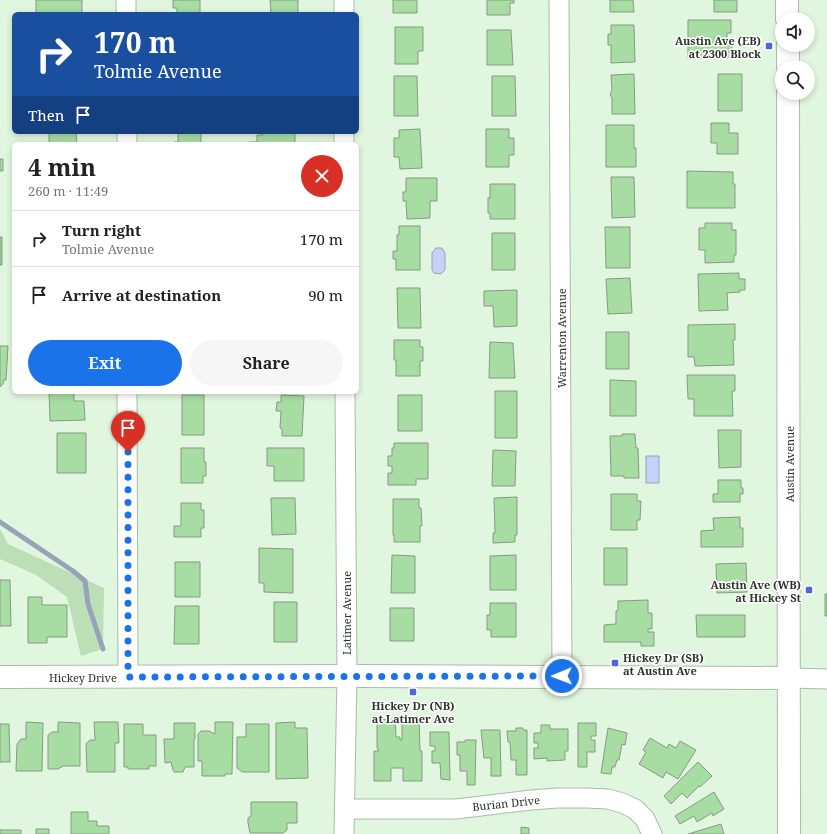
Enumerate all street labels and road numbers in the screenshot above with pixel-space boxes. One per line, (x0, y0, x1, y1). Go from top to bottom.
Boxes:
street label: Warrenton Avenue (554, 288, 569, 388)
street label: Austin Avenue (782, 426, 797, 502)
street label: Latimer Avenue (339, 571, 354, 655)
street label: Hickey Drive (49, 670, 117, 685)
street label: Burian Drive (471, 792, 541, 814)

